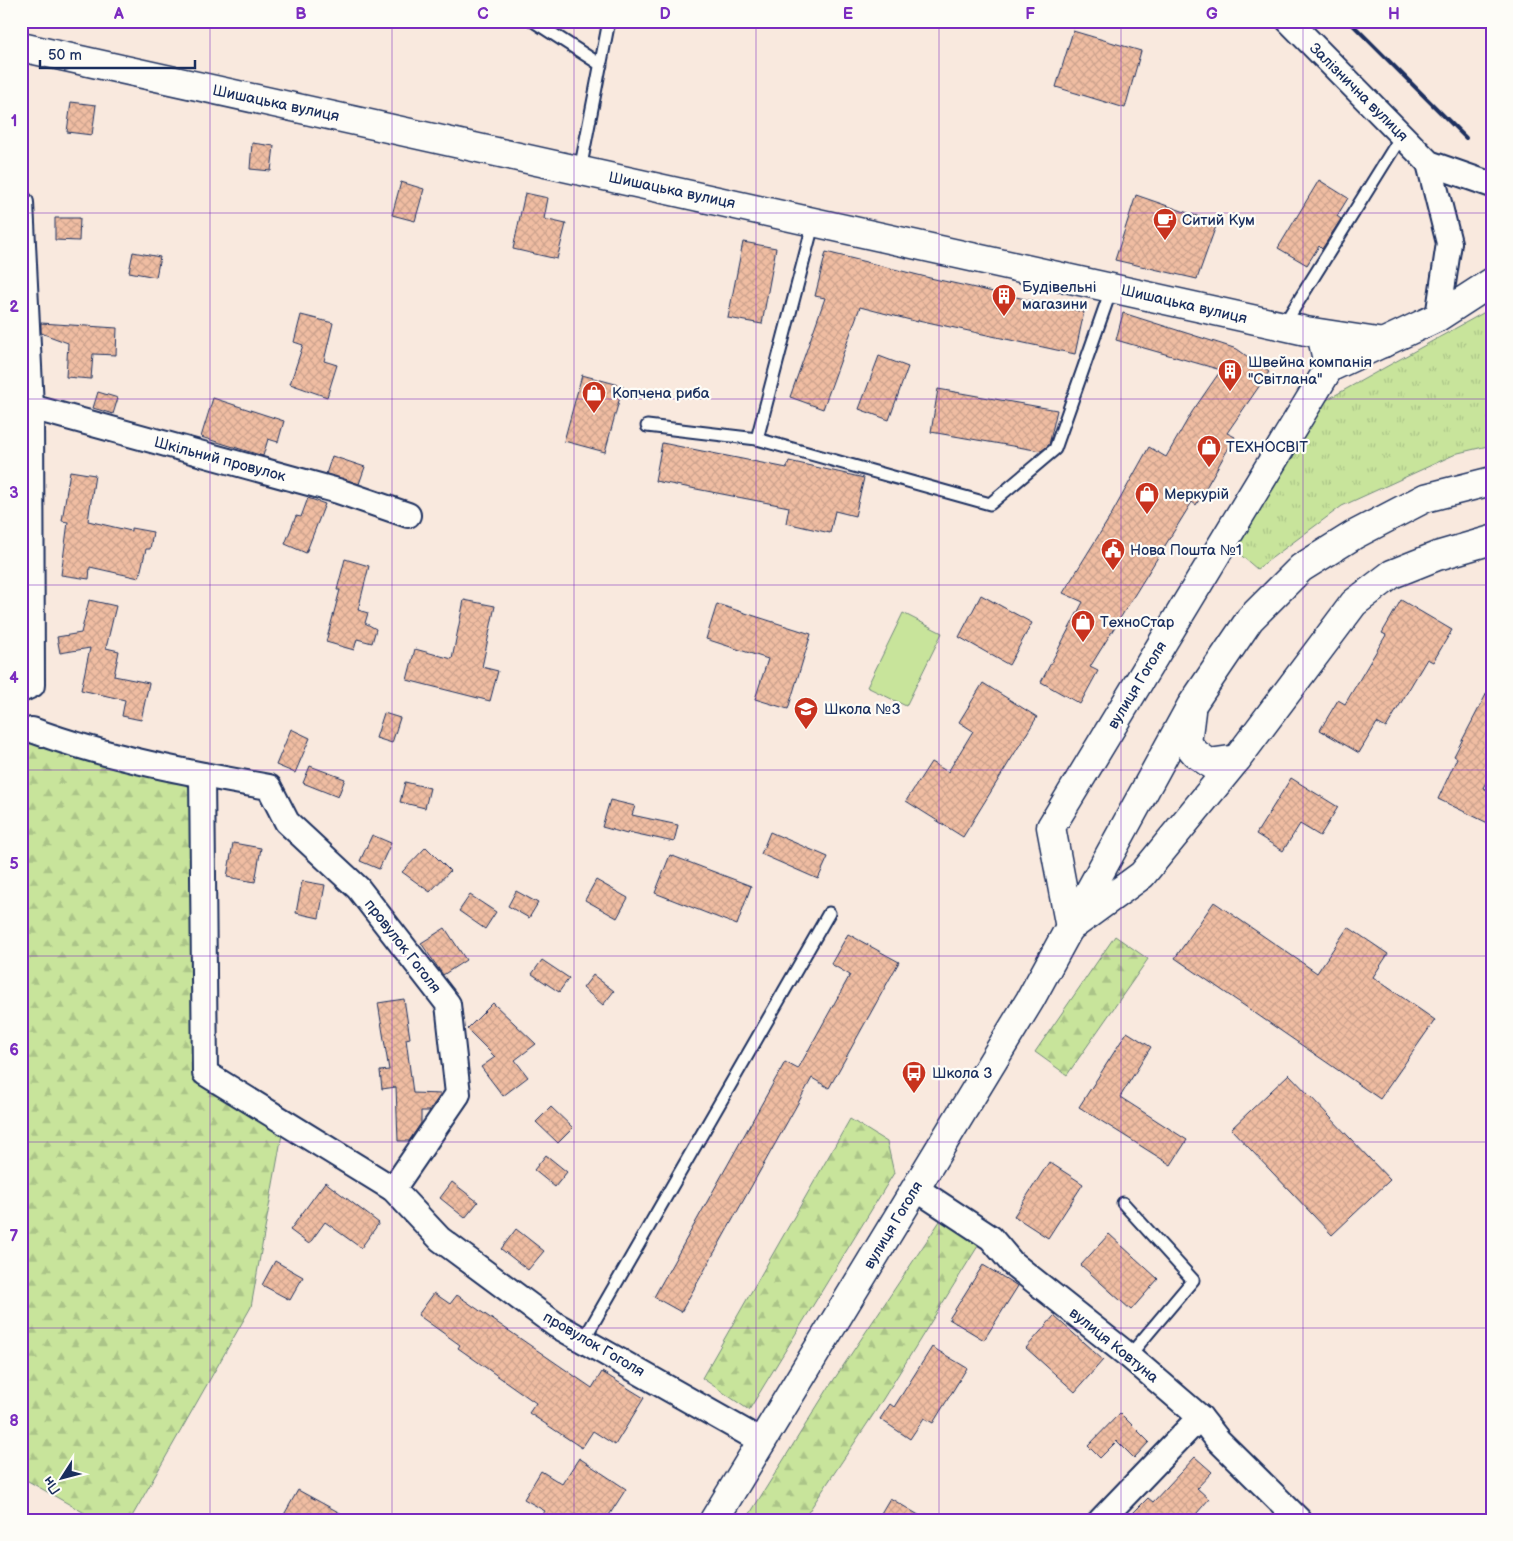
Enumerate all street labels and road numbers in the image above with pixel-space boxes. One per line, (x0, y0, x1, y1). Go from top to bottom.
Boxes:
street label: Залізнична вулиця (1305, 39, 1412, 146)
street label: Шишацька вулиця (211, 81, 341, 126)
street label: Шишацька вулиця (607, 168, 737, 213)
street label: Шишацька вулиця (1119, 281, 1249, 328)
street label: Шкільний провулок (152, 433, 288, 486)
street label: вулиця Гоголя (1104, 638, 1171, 733)
street label: провулок Гоголя (360, 895, 445, 997)
street label: вулиця Гоголя (860, 1178, 927, 1273)
street label: вулиця Ковтуна (1065, 1304, 1162, 1387)
street label: провулок Гоголя (540, 1308, 648, 1381)

